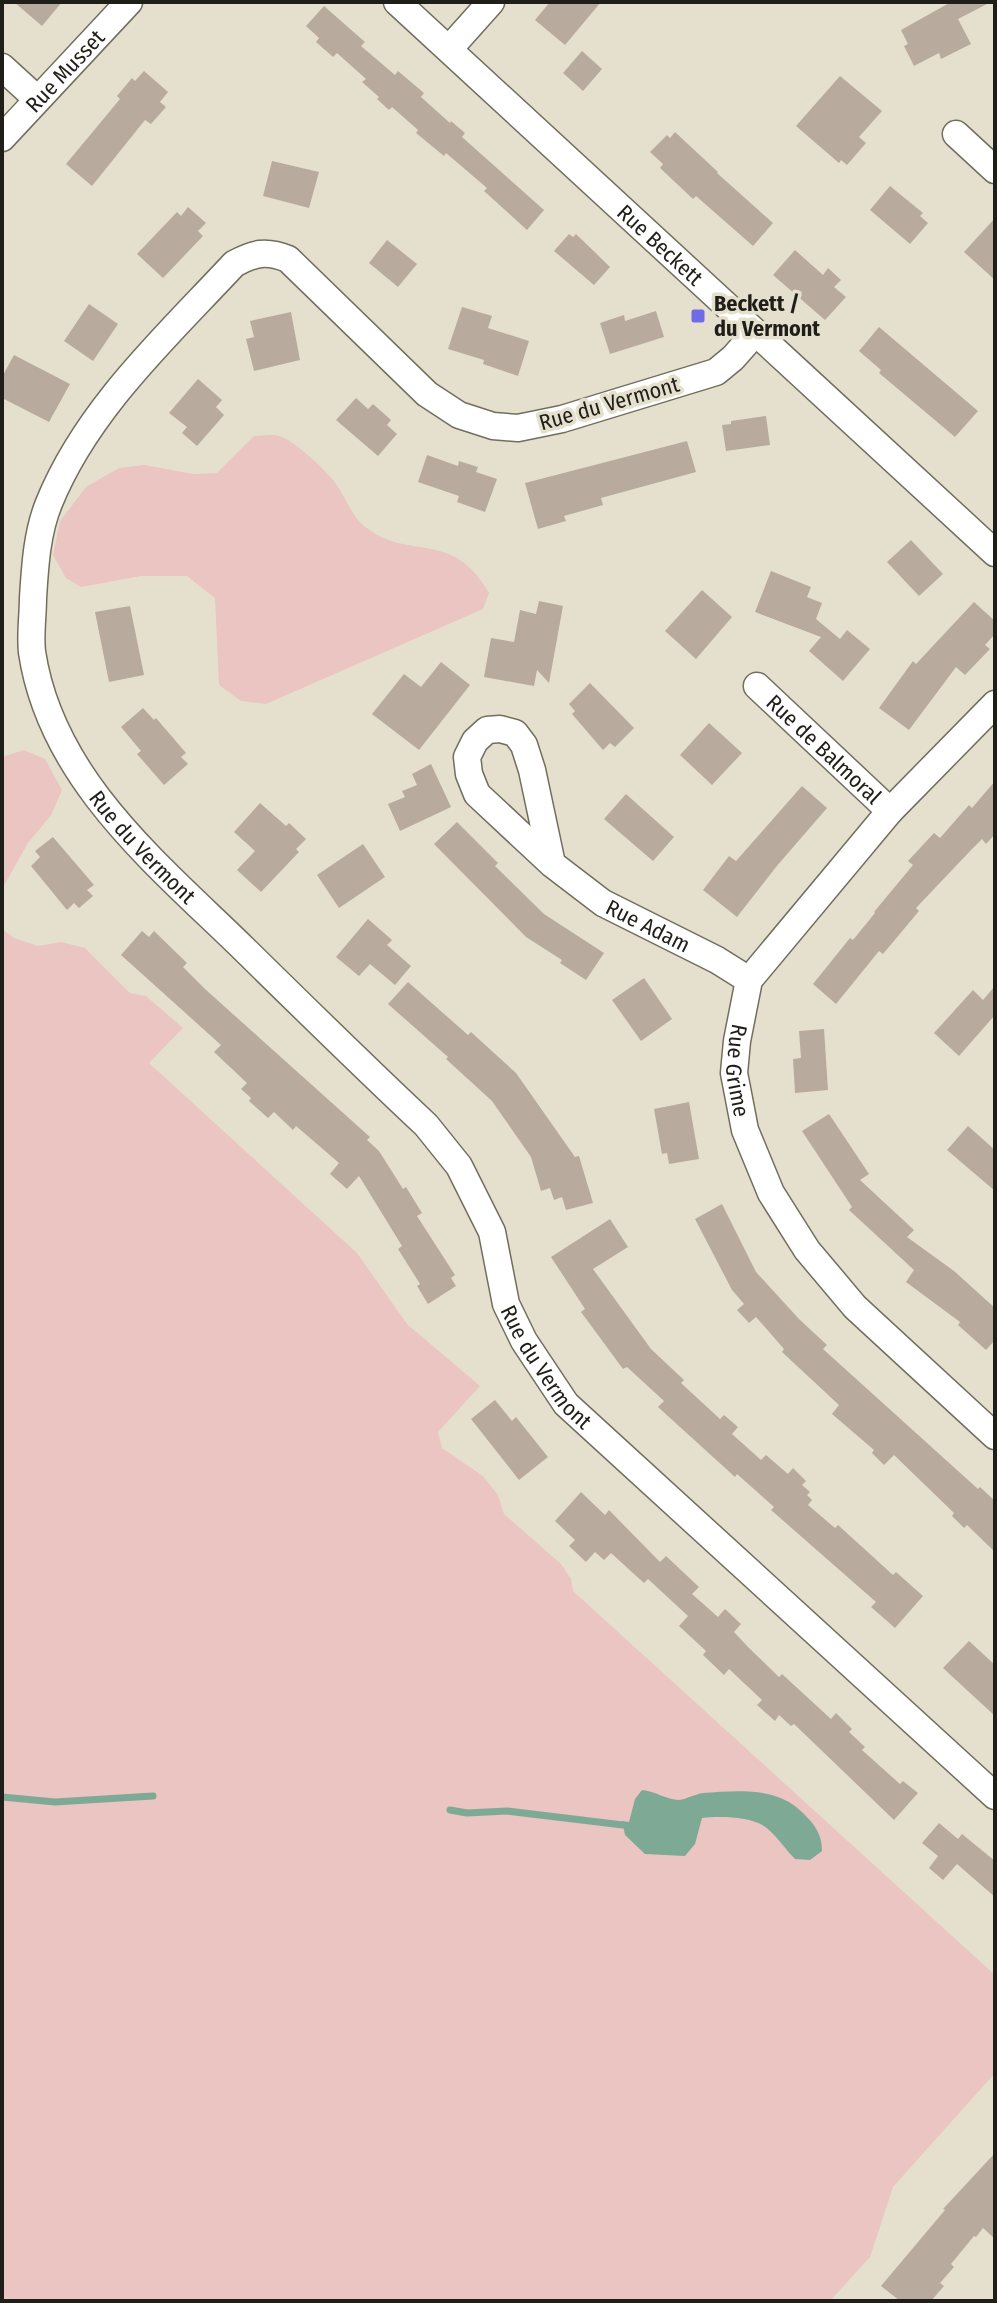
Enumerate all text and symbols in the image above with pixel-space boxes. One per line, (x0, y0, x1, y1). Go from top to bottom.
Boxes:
street label: Rue Musset (20, 24, 111, 118)
street label: Rue Beckett (611, 199, 709, 292)
place label: Beckett / du Vermont (714, 290, 820, 342)
marker: Beckett / du Vermont (689, 307, 707, 325)
street label: Rue du Vermont (536, 370, 683, 436)
street label: Rue de Balmoral (761, 689, 887, 810)
street label: Rue du Vermont (83, 785, 202, 910)
street label: Rue Adam (601, 894, 694, 958)
street label: Rue Grime (720, 1022, 755, 1119)
street label: Rue du Vermont (495, 1301, 598, 1435)

